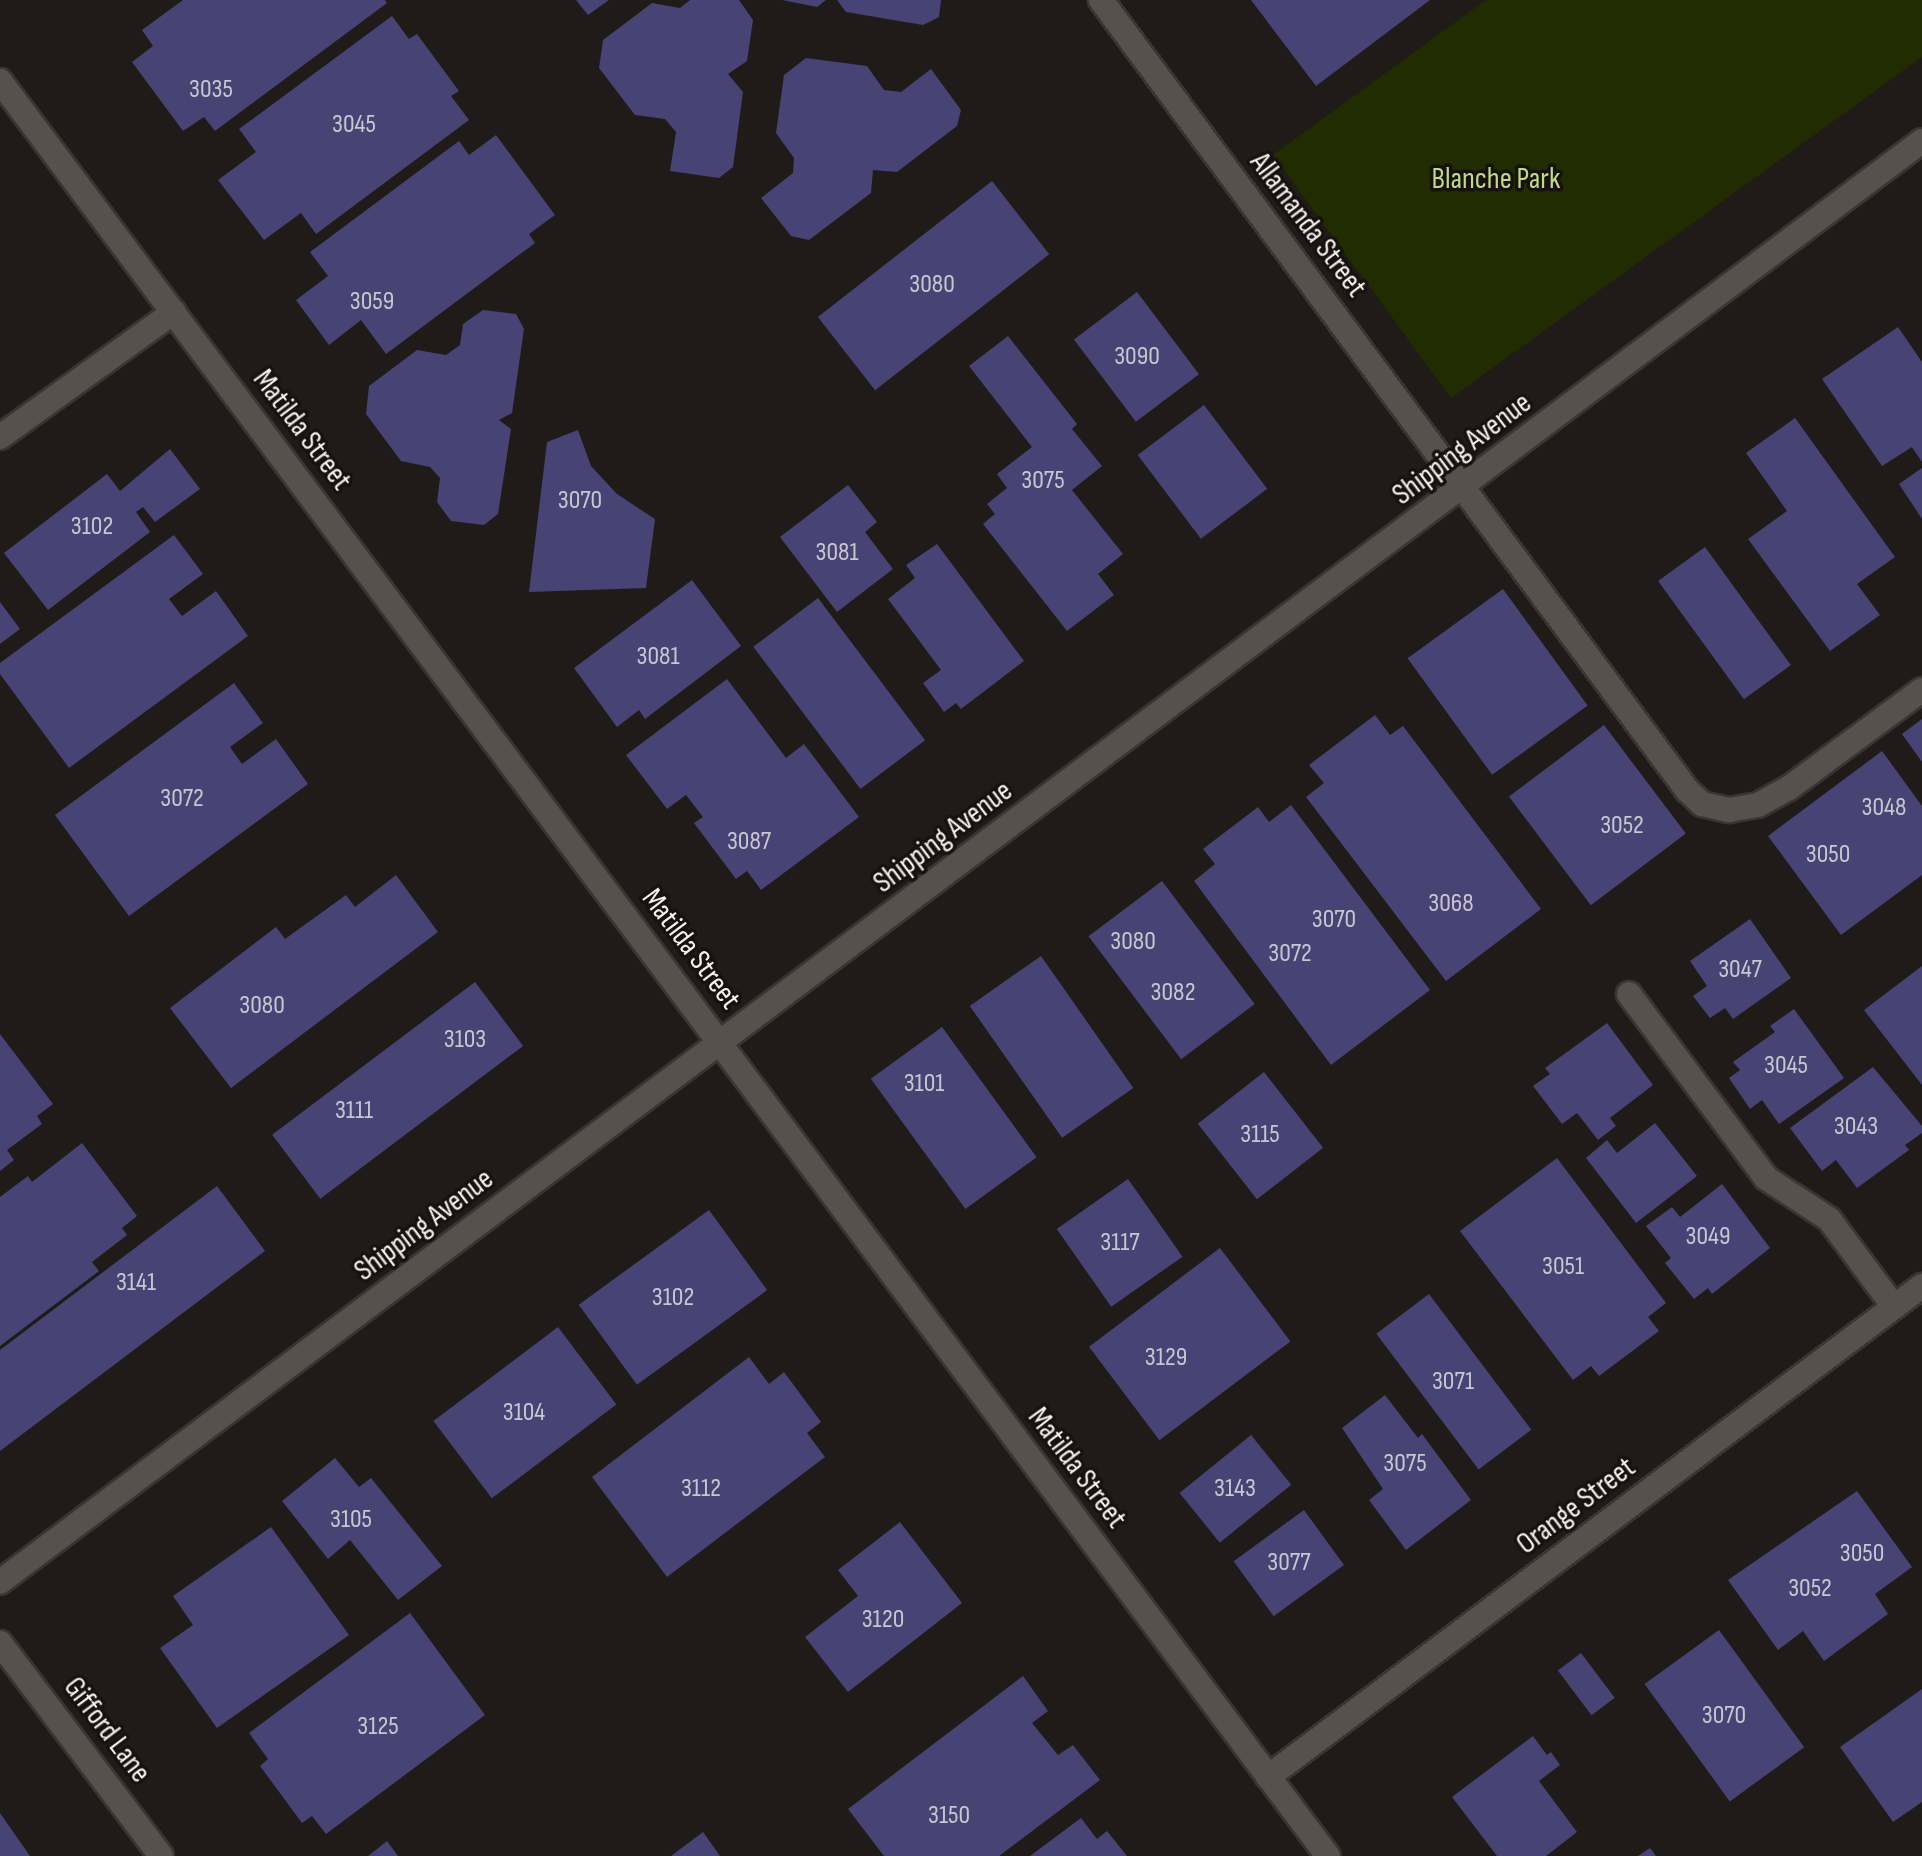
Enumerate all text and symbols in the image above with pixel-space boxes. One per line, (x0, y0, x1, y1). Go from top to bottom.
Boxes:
house number: 3035 (189, 74, 233, 106)
house number: 3045 (332, 109, 376, 141)
street label: Allamanda Street (1242, 146, 1374, 304)
park label: Blanche Park (1432, 161, 1560, 197)
house number: 3080 (909, 269, 955, 301)
house number: 3059 (350, 286, 394, 318)
house number: 3090 (1114, 341, 1160, 373)
street label: Matilda Street (245, 363, 359, 497)
street label: Shipping Avenue (1385, 385, 1539, 513)
house number: 3075 (1021, 465, 1065, 497)
house number: 3070 (558, 485, 602, 517)
house number: 3102 (71, 511, 113, 543)
house number: 3081 (816, 537, 858, 569)
house number: 3081 (637, 641, 679, 673)
street label: Shipping Avenue (866, 773, 1020, 901)
house number: 3072 (160, 783, 204, 815)
house number: 3048 (1862, 792, 1906, 824)
house number: 3052 (1600, 810, 1644, 842)
house number: 3087 (727, 826, 771, 858)
house number: 3050 (1806, 839, 1850, 871)
street label: Matilda Street (634, 882, 748, 1016)
house number: 3068 (1428, 888, 1474, 920)
house number: 3070 (1312, 904, 1356, 936)
house number: 3080 (1110, 926, 1156, 958)
house number: 3072 (1268, 938, 1312, 970)
house number: 3047 (1718, 954, 1762, 986)
house number: 3082 (1151, 977, 1195, 1009)
house number: 3080 (239, 990, 285, 1022)
house number: 3103 (444, 1024, 486, 1056)
house number: 3045 (1764, 1050, 1808, 1082)
house number: 3101 (904, 1068, 944, 1100)
house number: 3111 (335, 1095, 373, 1127)
house number: 3043 (1834, 1111, 1878, 1143)
house number: 3115 (1240, 1119, 1280, 1151)
street label: Shipping Avenue (347, 1161, 501, 1289)
house number: 3049 (1686, 1221, 1730, 1253)
house number: 3117 (1100, 1227, 1140, 1259)
house number: 3051 (1542, 1251, 1584, 1283)
house number: 3141 (116, 1267, 156, 1299)
house number: 3102 (652, 1282, 694, 1314)
house number: 3129 (1145, 1342, 1187, 1374)
house number: 3071 (1432, 1366, 1474, 1398)
house number: 3104 (503, 1397, 545, 1429)
street label: Matilda Street (1020, 1401, 1134, 1535)
house number: 3075 (1383, 1448, 1427, 1480)
street label: Orange Street (1510, 1450, 1642, 1562)
house number: 3112 (681, 1473, 721, 1505)
house number: 3143 (1214, 1473, 1256, 1505)
house number: 3105 (330, 1504, 372, 1536)
house number: 3050 (1840, 1538, 1884, 1570)
house number: 3077 (1267, 1547, 1311, 1579)
house number: 3052 (1788, 1573, 1832, 1605)
house number: 3120 (862, 1604, 904, 1636)
street label: Gifford Lane (56, 1670, 158, 1790)
house number: 3070 (1702, 1700, 1746, 1732)
house number: 3125 (357, 1711, 399, 1743)
house number: 3150 (928, 1800, 970, 1832)

